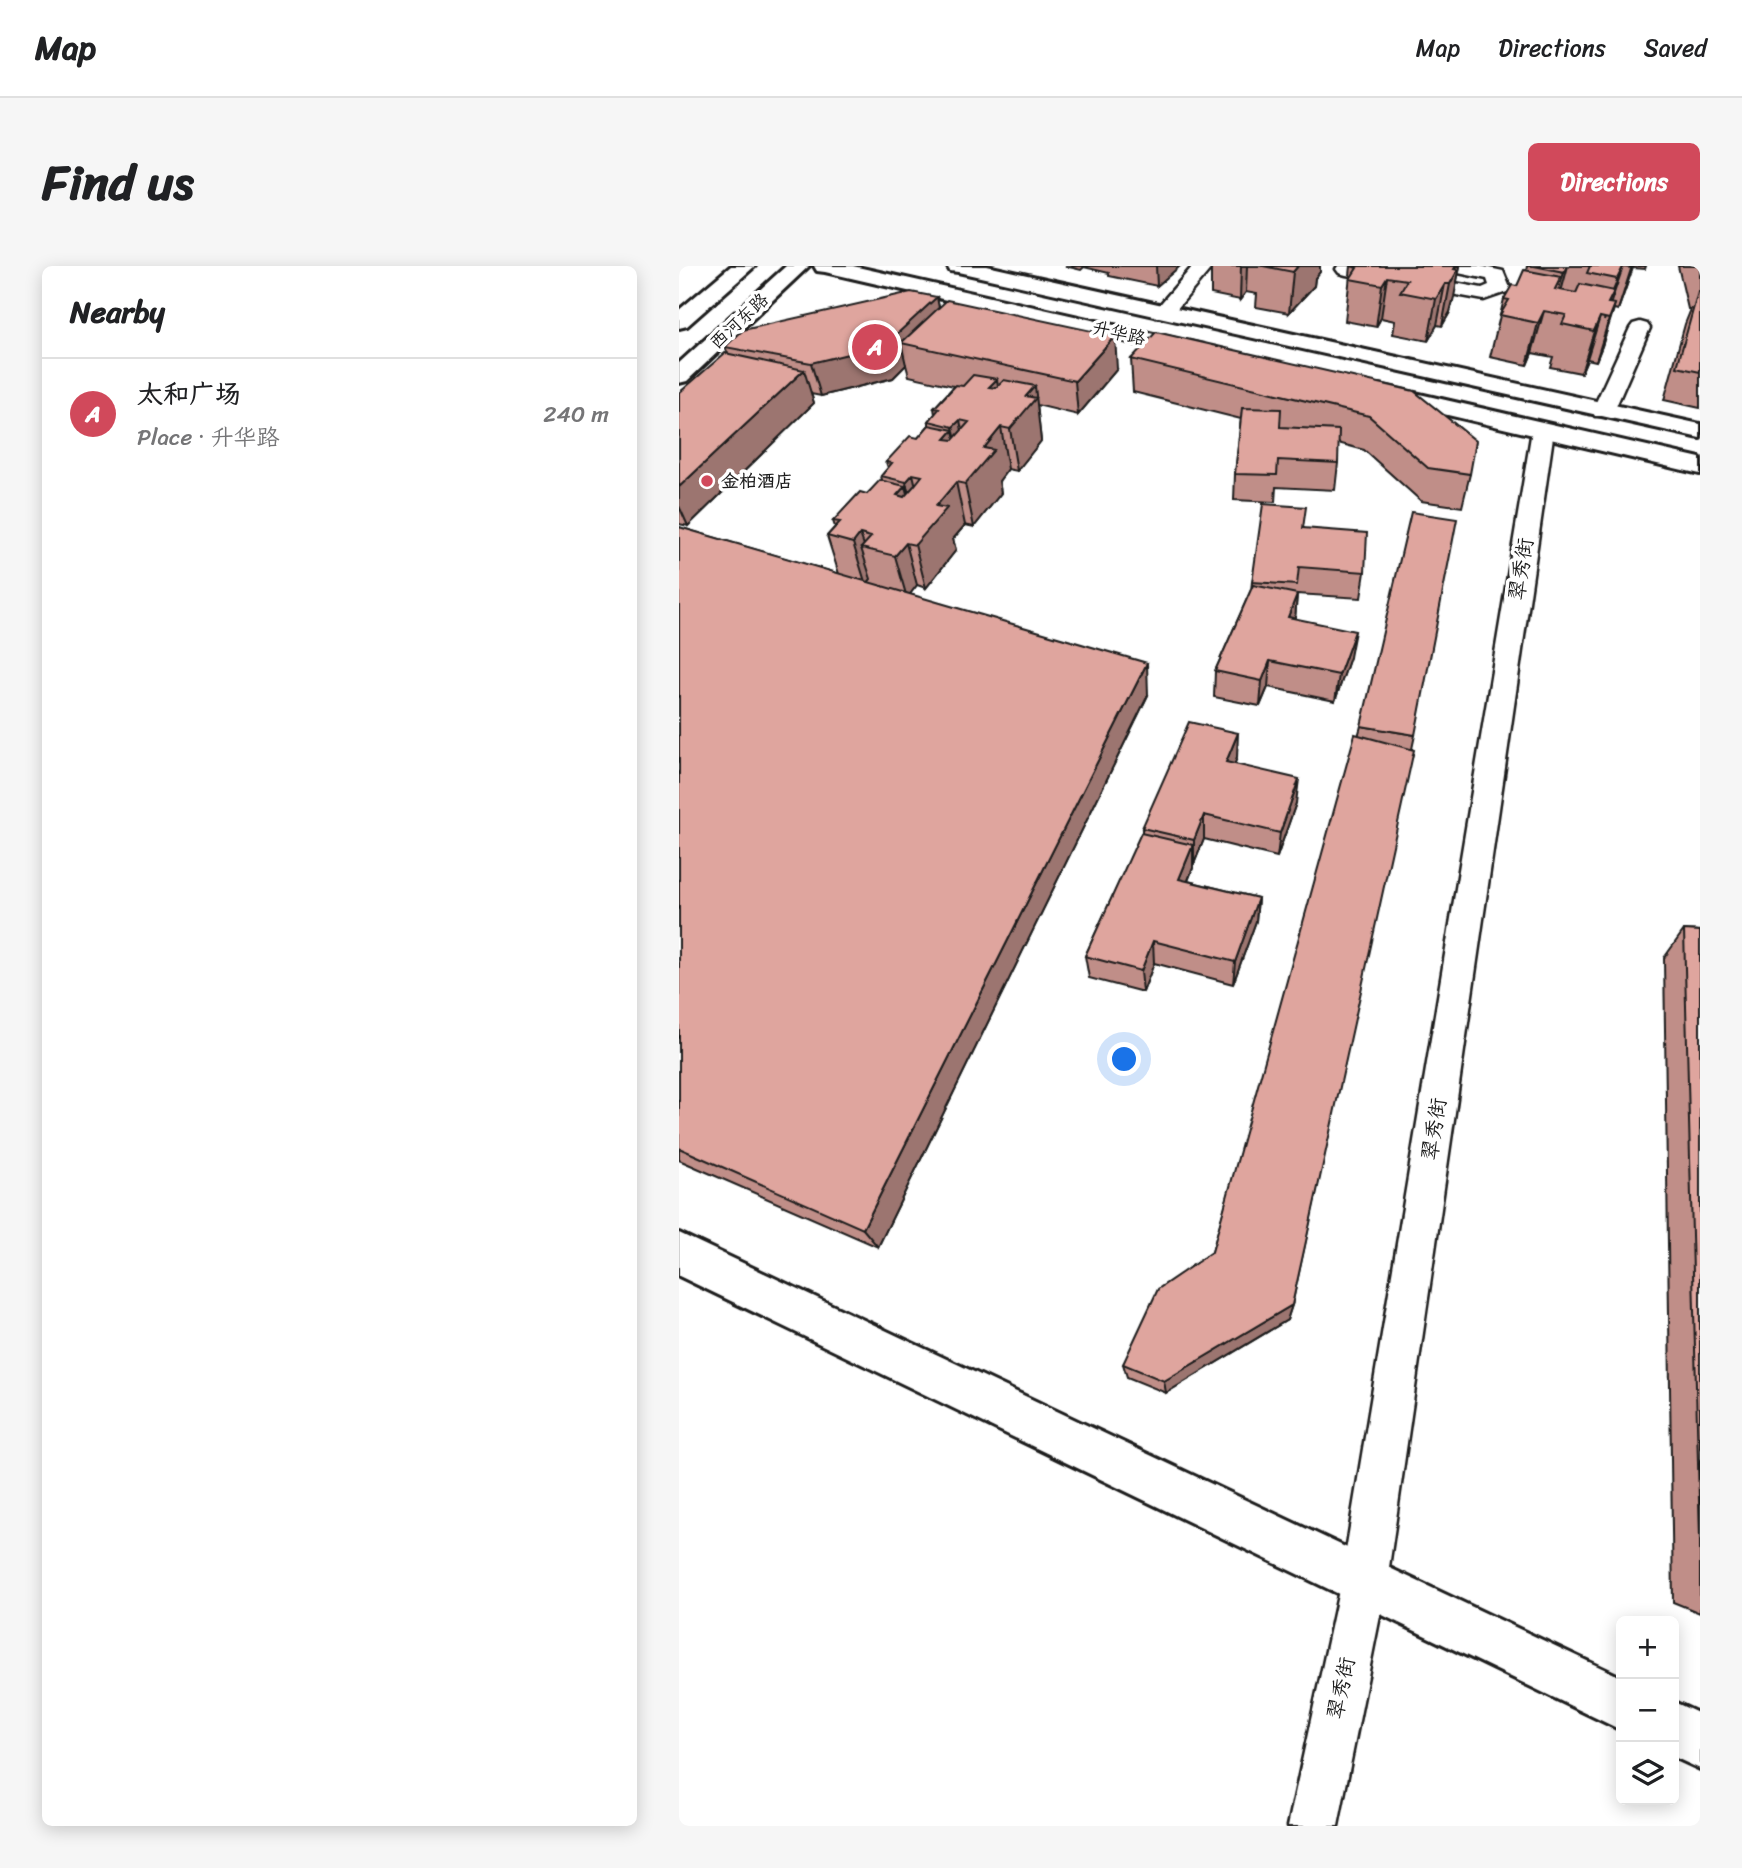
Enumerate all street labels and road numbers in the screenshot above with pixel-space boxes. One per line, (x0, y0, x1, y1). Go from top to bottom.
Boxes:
street label: 西河东路 (702, 285, 776, 357)
street label: 升华路 (1089, 311, 1149, 355)
street label: 翠秀街 (1497, 535, 1545, 603)
street label: 翠秀街 (1410, 1095, 1458, 1163)
street label: 翠秀街 (1316, 1653, 1366, 1723)

